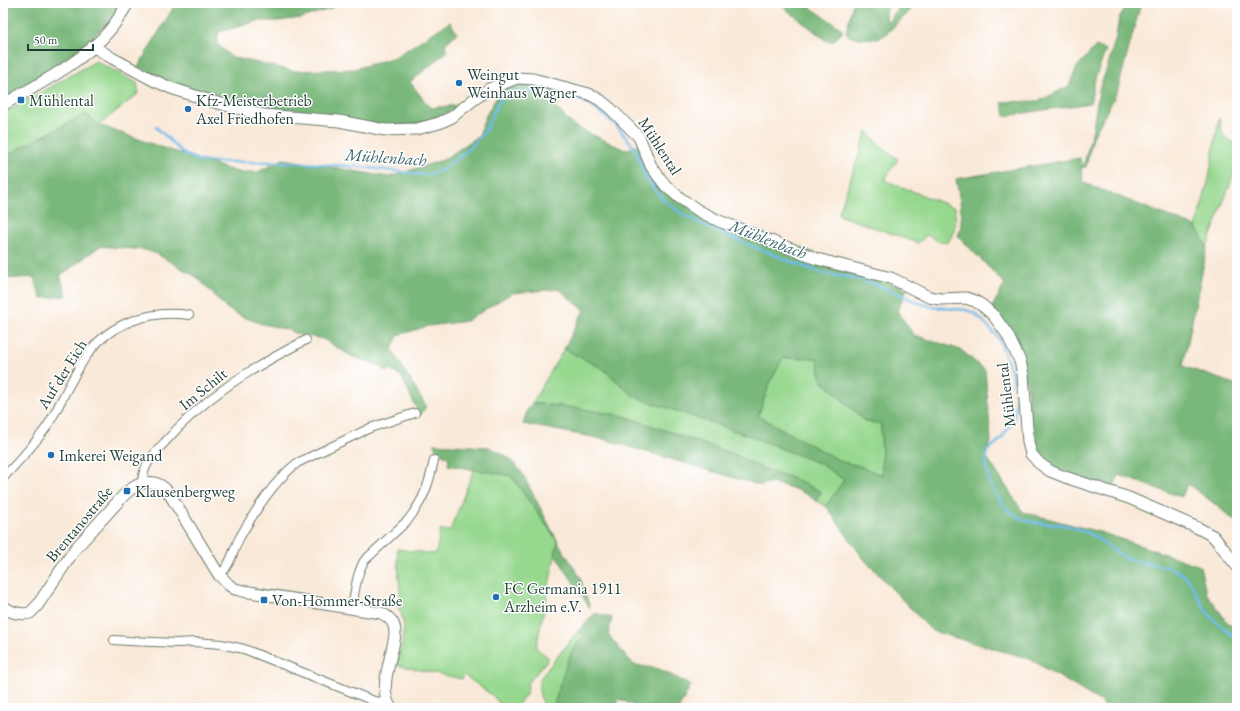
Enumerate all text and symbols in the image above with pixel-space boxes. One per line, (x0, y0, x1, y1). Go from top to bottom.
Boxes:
scale bar (28, 26, 93, 52)
text: 50 m (34, 32, 58, 48)
place label: Weingut Weinhaus Wagner (467, 64, 577, 103)
marker: Weingut Weinhaus Wagner (454, 78, 464, 88)
place label: Mühlental (29, 90, 94, 111)
place label: Kfz-Meisterbetrieb Axel Friedhofen (195, 90, 312, 129)
marker: Mühlental (16, 95, 26, 105)
marker: Kfz-Meisterbetrieb Axel Friedhofen (183, 104, 193, 114)
street label: Mühlental (634, 113, 687, 179)
water label: Mühlenbach (344, 143, 428, 171)
water label: Mühlenbach (725, 214, 811, 264)
street label: Auf der Eich (32, 335, 92, 414)
street label: Mühlental (992, 361, 1020, 428)
street label: Im Schilt (175, 363, 231, 415)
place label: Imkerei Weigand (59, 445, 163, 466)
marker: Imkerei Weigand (46, 450, 56, 460)
street label: Brentanostraße (41, 481, 117, 567)
place label: Klausenbergweg (135, 481, 236, 502)
marker: Klausenbergweg (122, 486, 132, 496)
place label: FC Germania 1911 Arzheim e.V. (503, 578, 622, 617)
place label: Von-Hommer-Straße (272, 590, 402, 611)
marker: FC Germania 1911 Arzheim e.V. (491, 592, 501, 602)
marker: Von-Hommer-Straße (259, 595, 269, 605)

